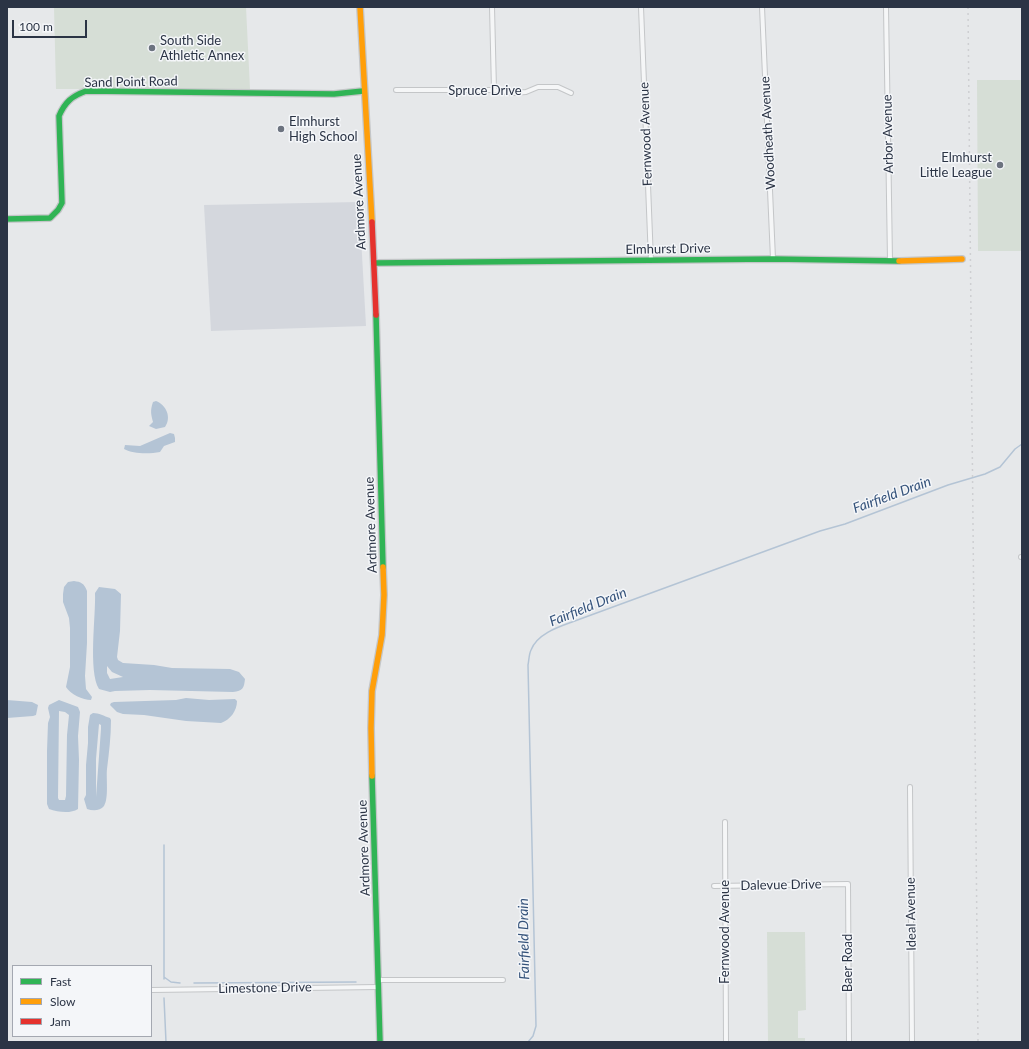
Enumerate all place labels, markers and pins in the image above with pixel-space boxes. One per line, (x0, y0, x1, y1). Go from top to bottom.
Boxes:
place label: South Side Athletic Annex (160, 33, 244, 64)
marker: South Side Athletic Annex (147, 43, 157, 53)
place label: Elmhurst High School (289, 114, 358, 145)
marker: Elmhurst High School (276, 124, 286, 134)
place label: Elmhurst Little League (920, 150, 992, 181)
marker: Elmhurst Little League (995, 160, 1005, 170)

